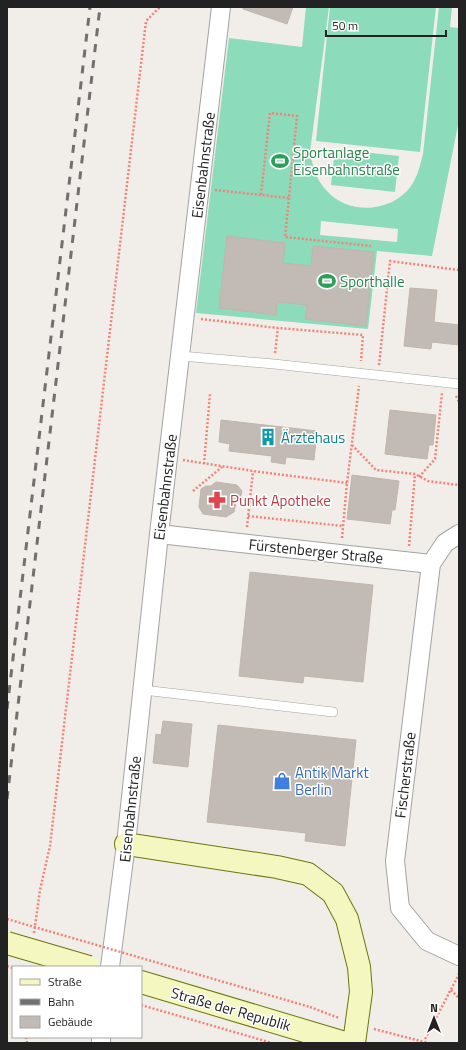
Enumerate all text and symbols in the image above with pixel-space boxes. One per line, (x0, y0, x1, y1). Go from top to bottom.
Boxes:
scale bar (326, 12, 446, 38)
text: 50 m (332, 16, 358, 35)
street label: Eisenbahnstraße (185, 111, 221, 219)
place label: Sportanlage Eisenbahnstraße (293, 141, 400, 181)
sports icon: Sportanlage Eisenbahnstraße (270, 151, 290, 171)
place label: Sporthalle (340, 270, 405, 293)
sports icon: Sporthalle (317, 271, 337, 291)
place label: Ärztehaus (281, 426, 345, 449)
building icon: Ärztehaus (258, 427, 278, 447)
street label: Eisenbahnstraße (147, 433, 183, 541)
place label: Punkt Apotheke (230, 489, 331, 512)
pharmacy icon: Punkt Apotheke (207, 490, 227, 510)
street label: Fürstenberger Straße (248, 533, 384, 569)
street label: Fischerstraße (388, 731, 422, 819)
street label: Eisenbahnstraße (113, 755, 147, 863)
place label: Antik Markt Berlin (295, 761, 369, 801)
shop icon: Antik Markt Berlin (272, 771, 292, 791)
legend (12, 966, 142, 1038)
text: Straße (48, 972, 82, 991)
street label: Straße der Republik (168, 981, 294, 1037)
text: Bahn (48, 992, 74, 1011)
north arrow (414, 998, 454, 1038)
text: N (430, 1000, 438, 1016)
text: Gebäude (48, 1012, 93, 1031)

